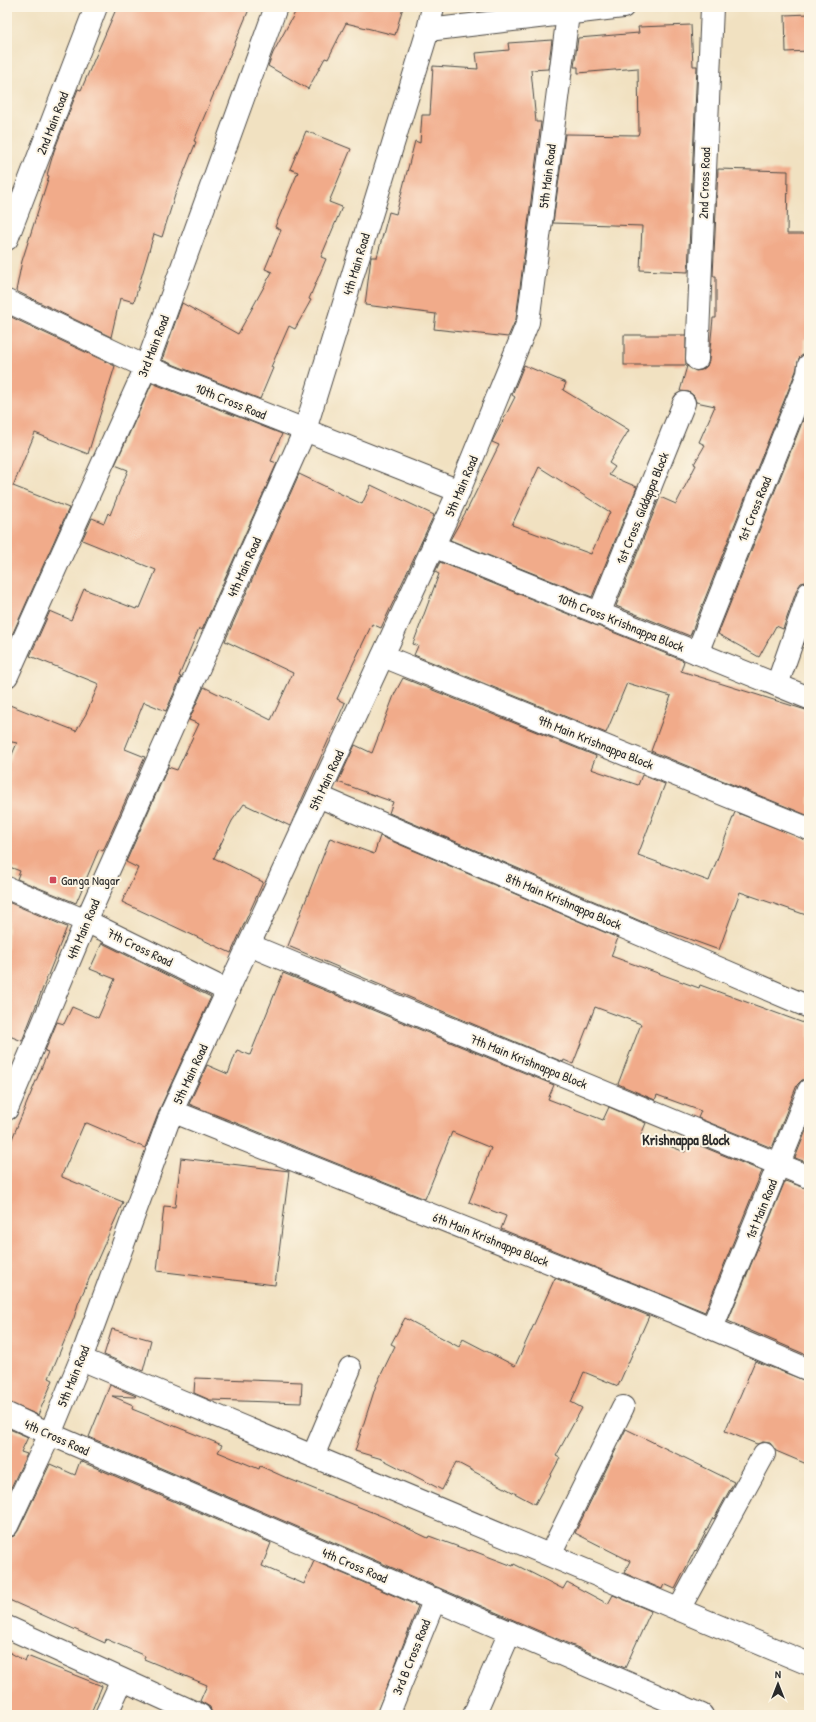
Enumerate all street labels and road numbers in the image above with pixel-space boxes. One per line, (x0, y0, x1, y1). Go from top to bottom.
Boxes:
street label: 2nd Main Road (32, 89, 72, 157)
street label: 5th Main Road (534, 143, 560, 209)
street label: 2nd Cross Road (694, 147, 714, 219)
street label: 4th Main Road (338, 231, 374, 297)
street label: 3rd Main Road (133, 313, 173, 379)
street label: 10th Cross Road (193, 379, 269, 423)
street label: 1st Cross, Giddappa Block (611, 449, 673, 567)
street label: 5th Main Road (440, 453, 482, 519)
street label: 1st Cross Road (733, 474, 775, 544)
street label: 4th Main Road (223, 534, 265, 600)
street label: 10th Cross Krishnappa Block (555, 588, 687, 656)
street label: 9th Main Krishnappa Block (535, 711, 657, 774)
street label: 5th Main Road (304, 747, 348, 813)
street label: 8th Main Krishnappa Block (503, 868, 625, 934)
street label: 4th Main Road (62, 896, 104, 962)
street label: 7th Cross Road (104, 923, 176, 971)
street label: 7th Main Krishnappa Block (468, 1029, 591, 1093)
street label: 5th Main Road (168, 1041, 212, 1107)
street label: 1st Main Road (741, 1176, 781, 1242)
street label: 6th Main Krishnappa Block (430, 1207, 552, 1271)
street label: 5th Main Road (53, 1343, 93, 1409)
street label: 4th Cross Road (22, 1415, 92, 1459)
street label: 4th Cross Road (320, 1543, 390, 1587)
street label: 3rd B Cross Road (388, 1616, 434, 1698)

